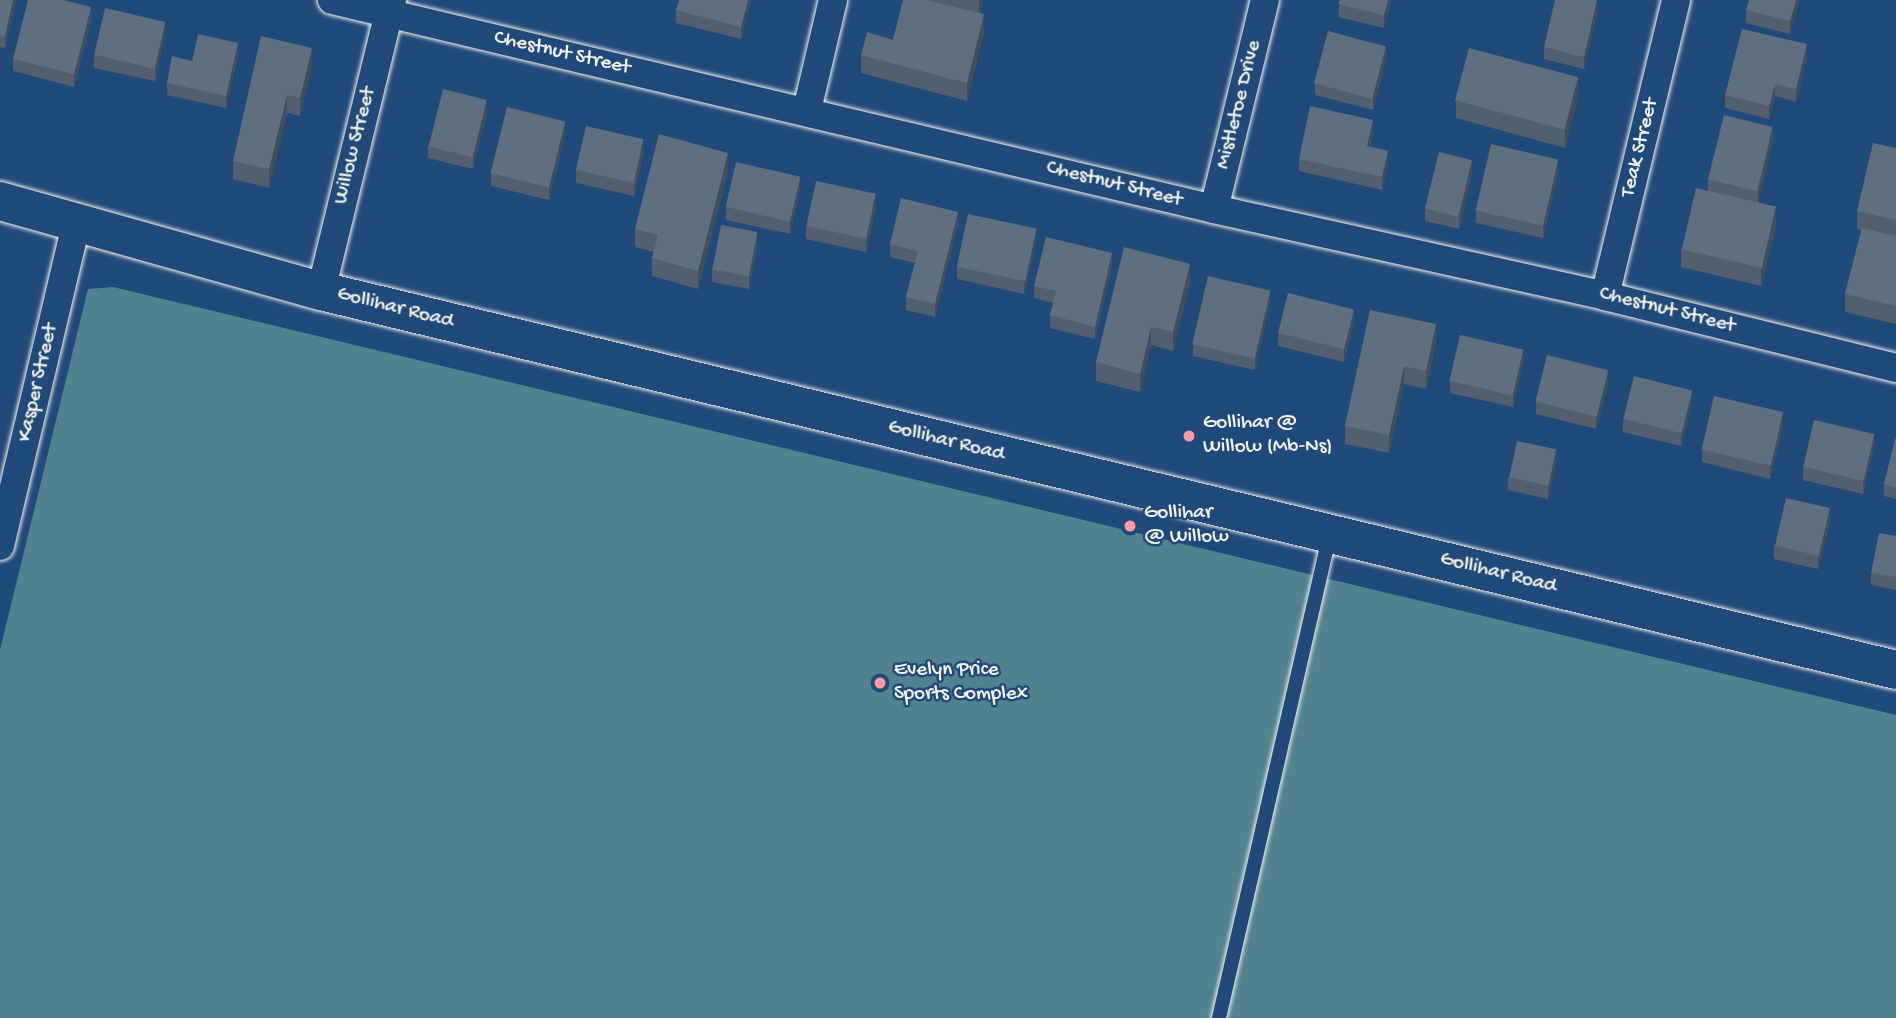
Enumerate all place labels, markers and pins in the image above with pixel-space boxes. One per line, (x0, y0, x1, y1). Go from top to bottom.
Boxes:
place label: Gollihar @ Willow (Mb-Ns) (1203, 411, 1332, 461)
marker: Gollihar @ Willow (Mb-Ns) (1181, 428, 1197, 444)
place label: Gollihar @ Willow (1144, 501, 1229, 551)
marker: Gollihar @ Willow (1122, 518, 1138, 534)
place label: Evelyn Price Sports Complex (894, 658, 1028, 708)
marker: Evelyn Price Sports Complex (872, 675, 888, 691)

